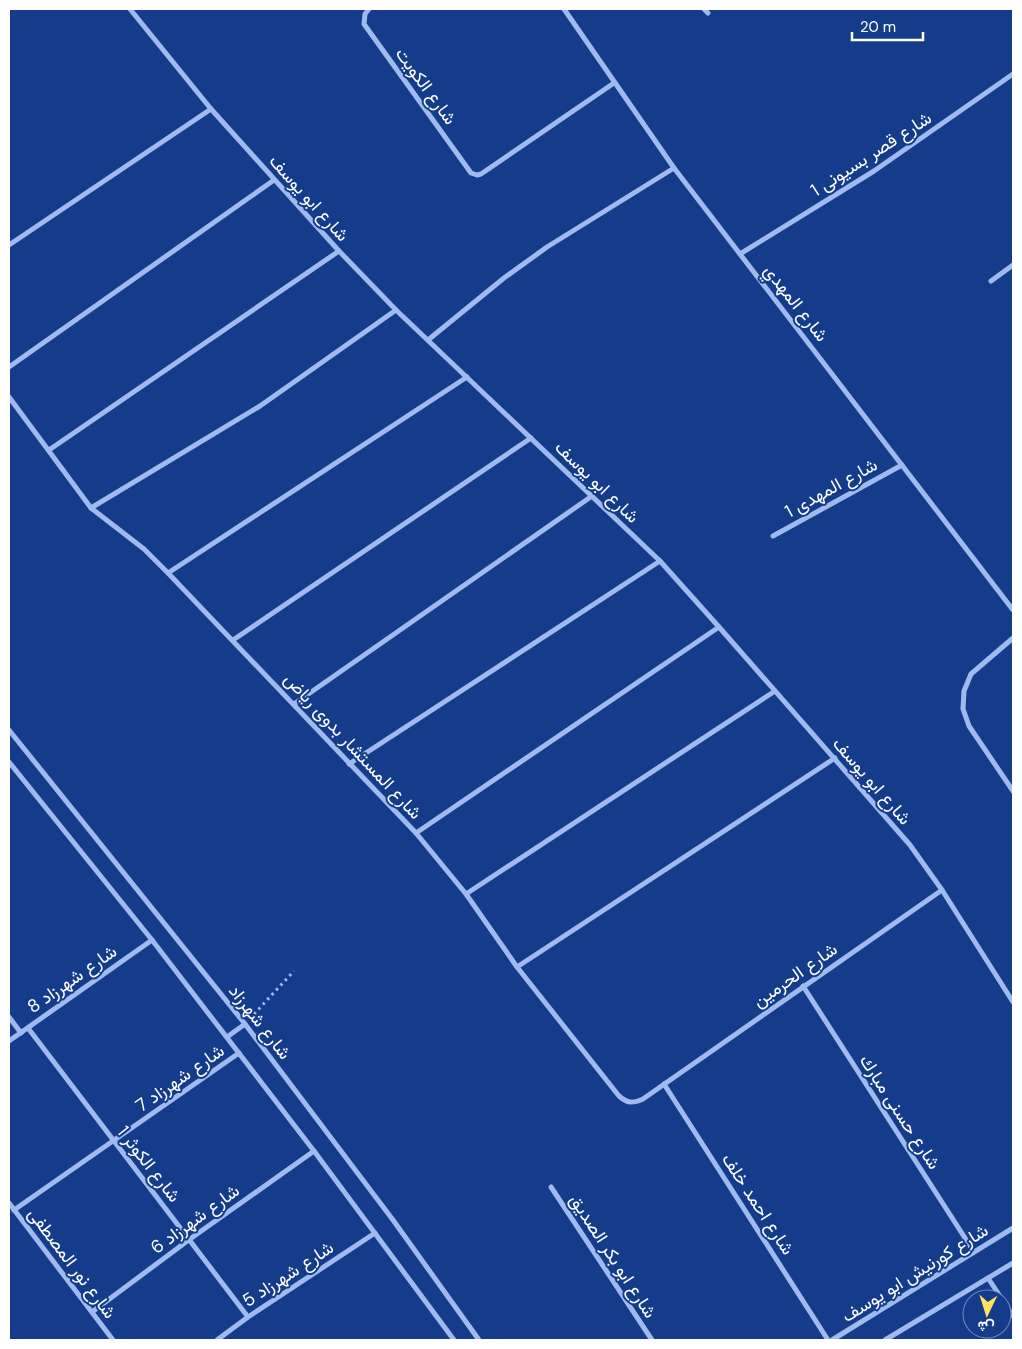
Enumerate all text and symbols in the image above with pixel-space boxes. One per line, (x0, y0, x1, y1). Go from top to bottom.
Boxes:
scale bar (852, 10, 923, 42)
text: 20 m (860, 17, 896, 37)
street label: شارع الكويت (390, 43, 462, 129)
street label: شارع قصر بسيونى 1 (806, 106, 936, 202)
street label: شارع ابو يوسف (264, 150, 354, 246)
street label: شارع المهدي (756, 259, 834, 348)
street label: شارع ابو يوسف (550, 436, 644, 528)
street label: شارع المهدى 1 (780, 453, 882, 523)
street label: شارع المستشار بدوى رياض (279, 667, 427, 825)
street label: شارع ابو يوسف (827, 732, 917, 830)
street label: شارع الحرمين (748, 937, 842, 1013)
street label: شارع شهرزاد 8 (22, 939, 122, 1019)
street label: شارع شهرزاد (223, 980, 297, 1064)
street label: شارع شهرزاد 7 (131, 1039, 229, 1117)
street label: شارع حسنى مبارك (854, 1050, 946, 1174)
street label: شارع الكوثر 1 (112, 1121, 186, 1207)
street label: شارع احمد خلف (716, 1149, 800, 1259)
street label: شارع شهرزاد 6 (146, 1179, 244, 1259)
street label: شارع ابو بكر الصديق (564, 1189, 662, 1323)
street label: شارع نور المصطفى (22, 1203, 122, 1323)
street label: شارع كورنيش ابو يوسف (838, 1219, 992, 1327)
street label: شارع شهرزاد 5 (238, 1236, 338, 1312)
north arrow (962, 1289, 1012, 1339)

